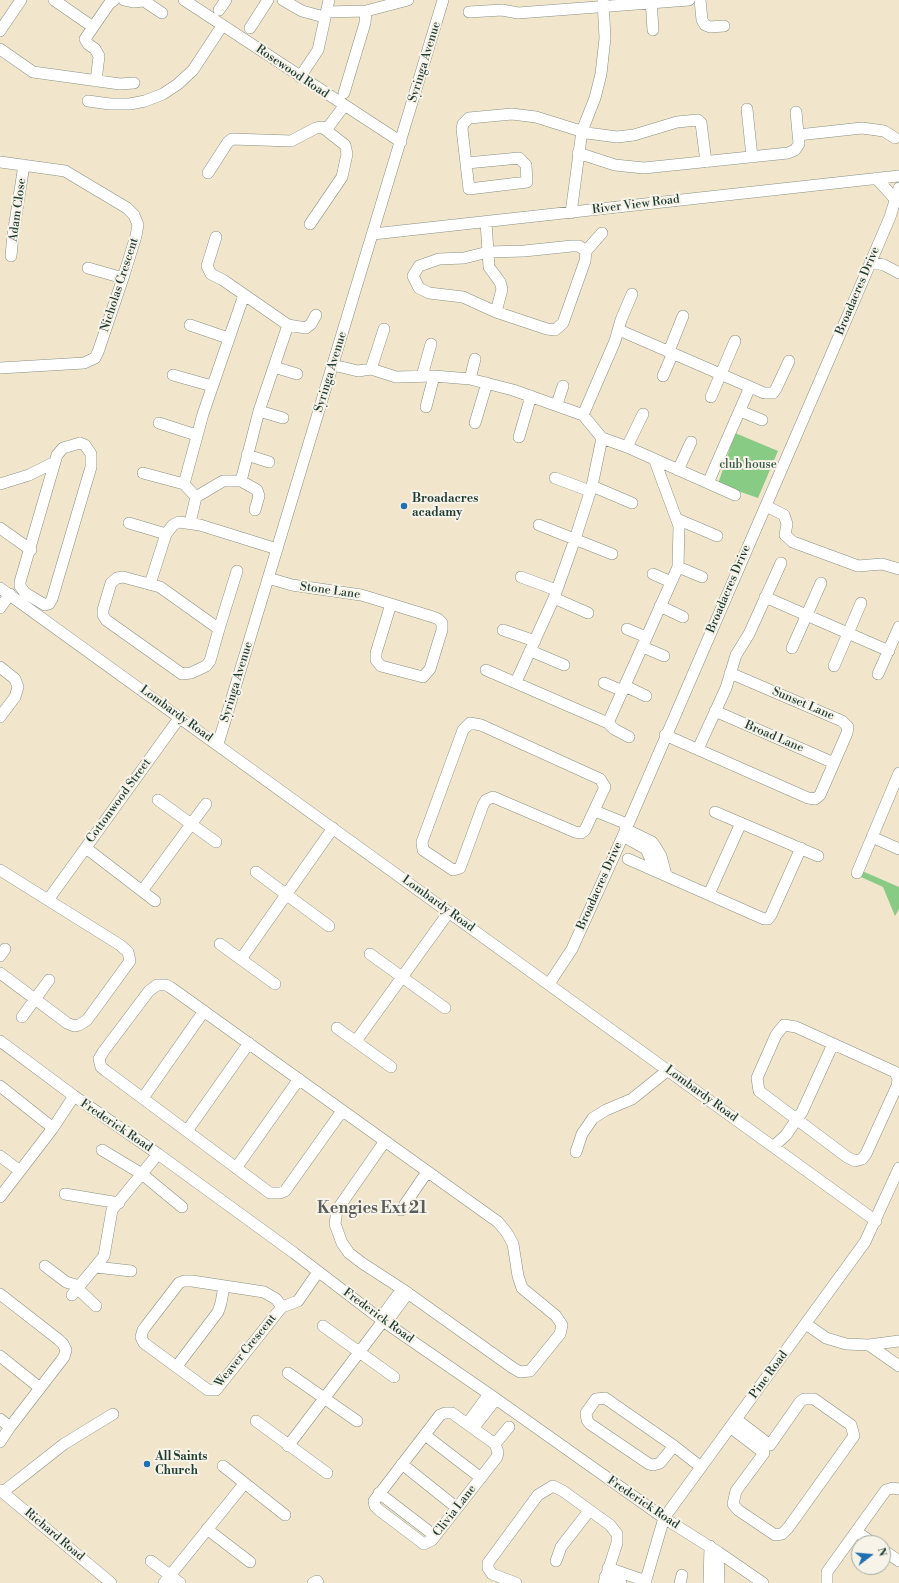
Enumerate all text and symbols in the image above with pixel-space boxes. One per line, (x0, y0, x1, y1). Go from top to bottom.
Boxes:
street label: Syringa Avenue (406, 20, 444, 104)
street label: Rosewood Road (253, 42, 331, 102)
street label: Adam Close (6, 177, 30, 243)
street label: River View Road (591, 192, 681, 218)
street label: Nicholas Crescent (98, 236, 142, 334)
street label: Broadacres Drive (833, 245, 883, 337)
street label: Syringa Avenue (312, 330, 350, 414)
park label: club house (719, 458, 777, 472)
place label: Broadacres acadamy (412, 492, 478, 520)
marker: Broadacres acadamy (399, 501, 409, 511)
street label: Broadacres Drive (704, 543, 754, 635)
street label: Stone Lane (299, 580, 361, 602)
street label: Syringa Avenue (218, 640, 256, 724)
street label: Lombardy Road (137, 683, 215, 745)
street label: Sunset Lane (770, 684, 836, 724)
street label: Broad Lane (742, 718, 806, 756)
street label: Cottonwood Street (84, 756, 154, 846)
street label: Broadacres Drive (574, 840, 626, 932)
street label: Lombardy Road (399, 873, 477, 935)
street label: Lombardy Road (662, 1063, 740, 1125)
street label: Frederick Road (77, 1097, 155, 1155)
district label: Kengies Ext 21 (317, 1199, 427, 1219)
street label: Frederick Road (340, 1286, 416, 1346)
street label: Weaver Crescent (212, 1312, 280, 1390)
street label: Pine Road (747, 1348, 791, 1402)
place label: All Saints Church (155, 1450, 207, 1478)
marker: All Saints Church (142, 1459, 152, 1469)
street label: Frederick Road (604, 1474, 682, 1532)
street label: Clivia Lane (430, 1482, 480, 1540)
street label: Richard Road (21, 1506, 87, 1564)
north arrow (851, 1535, 891, 1575)
text: N (874, 1546, 890, 1558)

